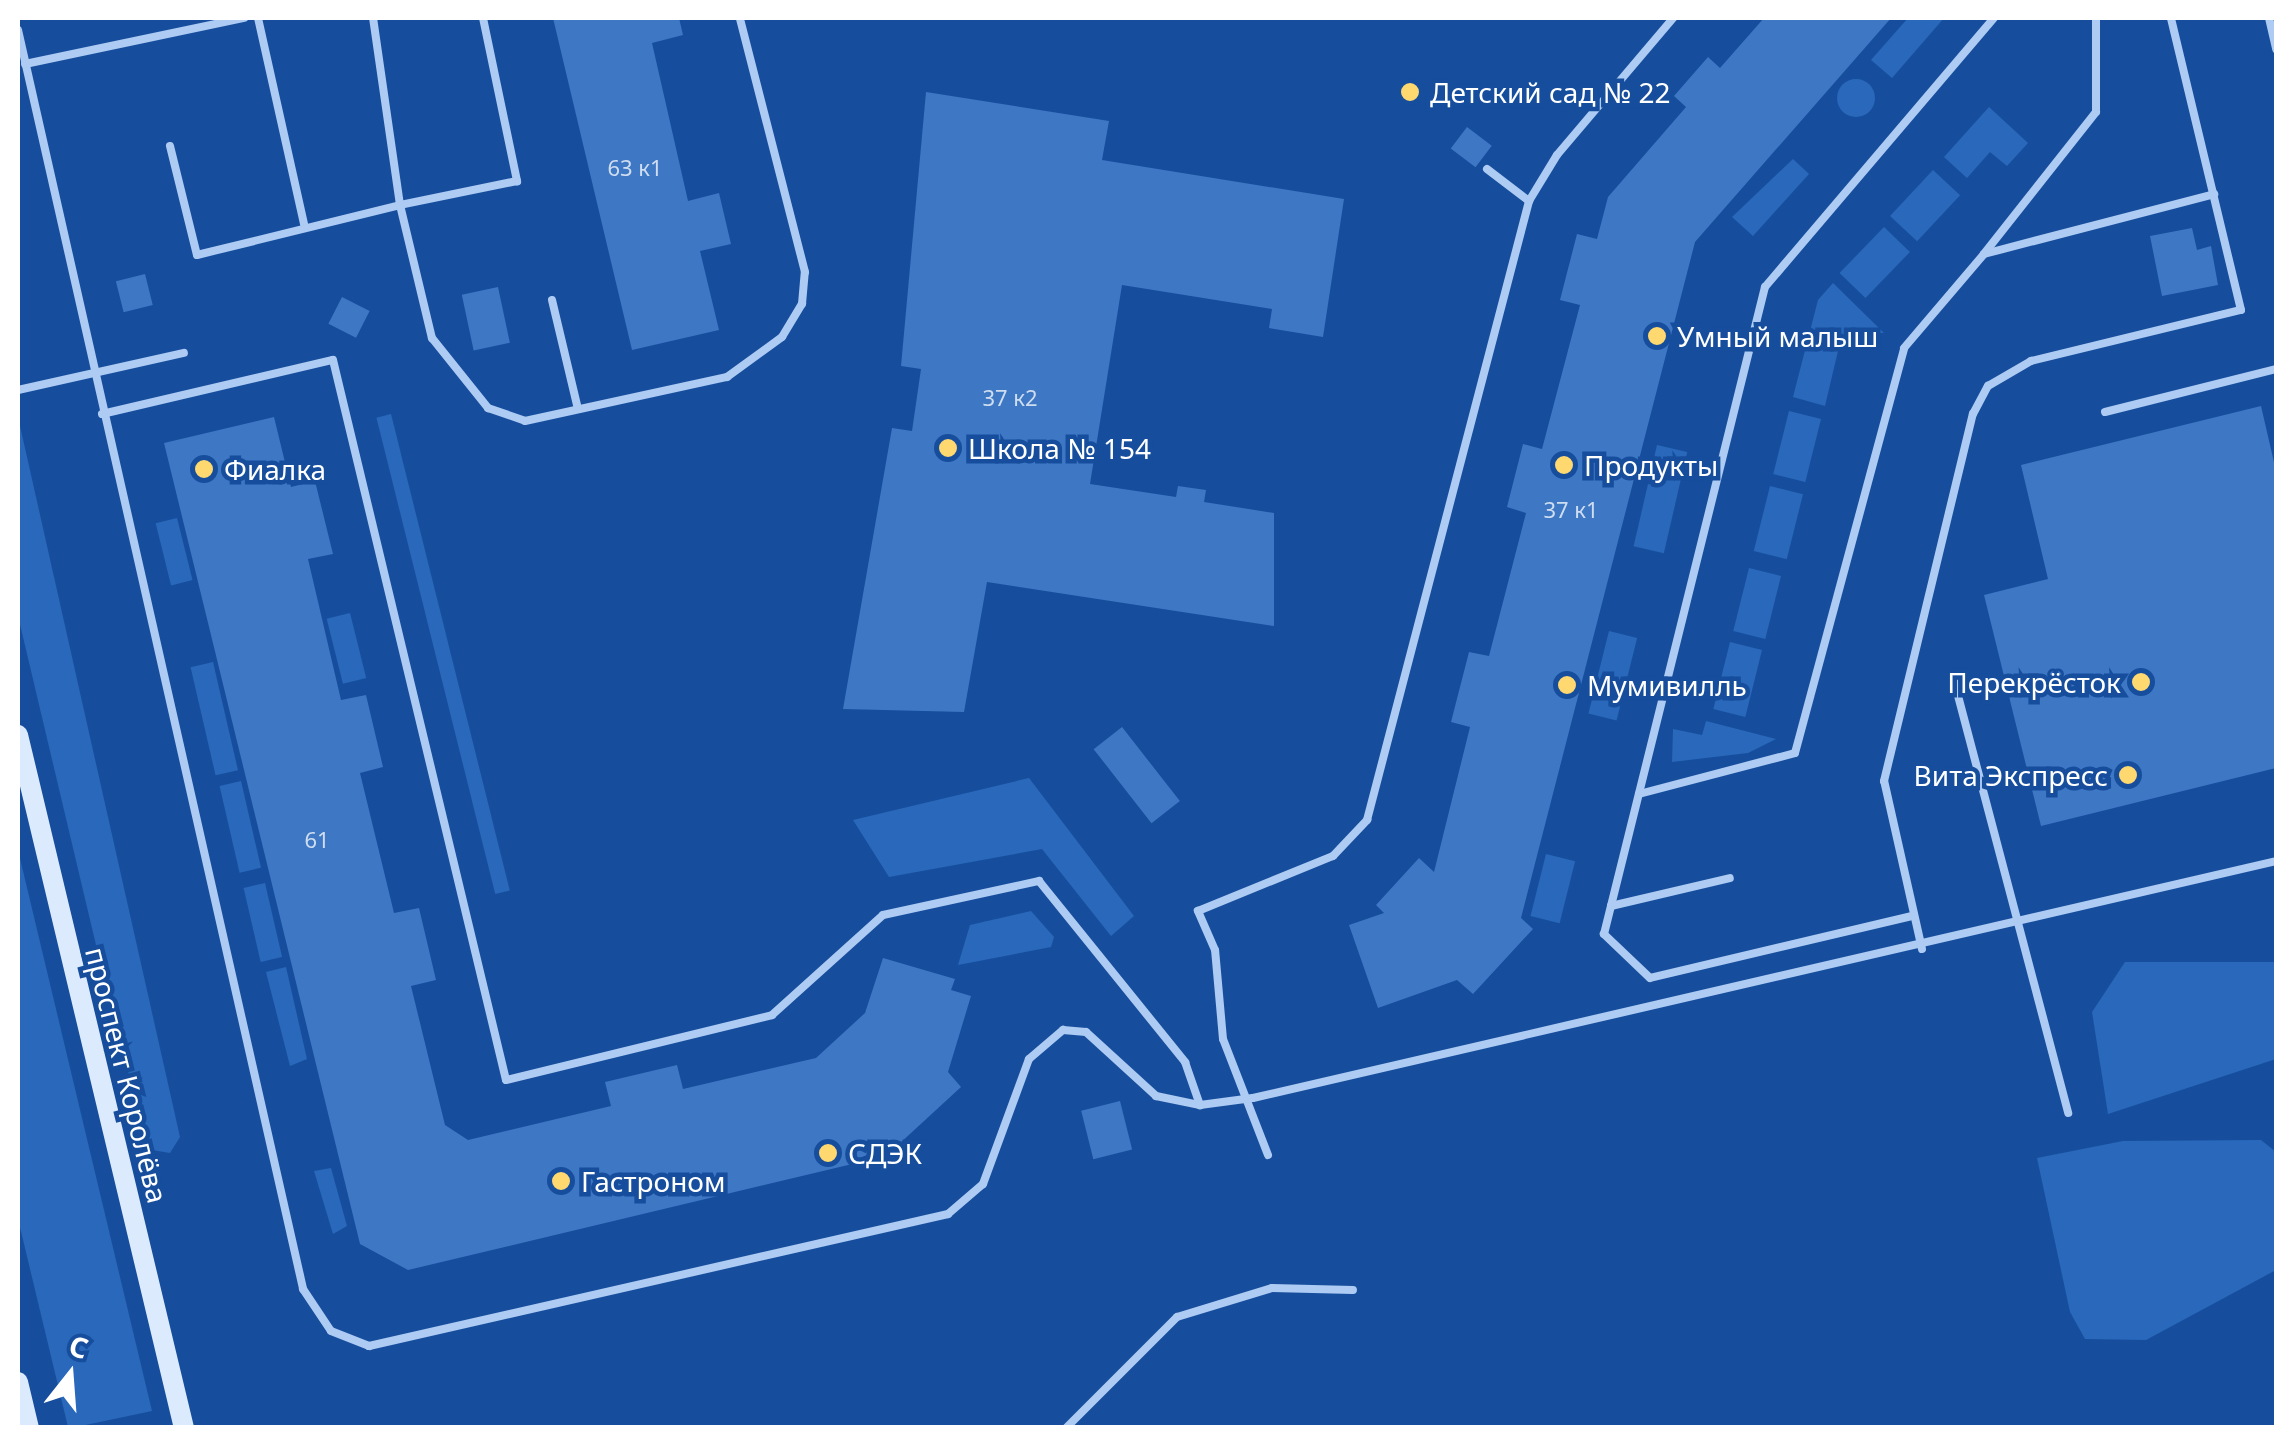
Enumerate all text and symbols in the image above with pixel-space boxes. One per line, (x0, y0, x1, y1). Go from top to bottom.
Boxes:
place label: Детский сад № 22 (1430, 75, 1671, 109)
marker: Детский сад № 22 (1399, 81, 1421, 103)
house number: 63 к1 (607, 155, 663, 181)
place label: Умный малыш (1677, 319, 1878, 353)
marker: Умный малыш (1646, 325, 1668, 347)
house number: 37 к2 (982, 385, 1038, 411)
place label: Школа № 154 (968, 431, 1151, 465)
marker: Школа № 154 (937, 437, 959, 459)
place label: Продукты (1584, 448, 1718, 482)
place label: Фиалка (224, 452, 326, 486)
marker: Продукты (1553, 454, 1575, 476)
marker: Фиалка (193, 458, 215, 480)
house number: 37 к1 (1543, 497, 1599, 523)
place label: Перекрёсток (1947, 665, 2121, 699)
place label: Мумивилль (1587, 668, 1747, 702)
marker: Перекрёсток (2130, 671, 2152, 693)
marker: Мумивилль (1556, 674, 1578, 696)
place label: Вита Экспресс (1914, 758, 2108, 792)
marker: Вита Экспресс (2117, 764, 2139, 786)
house number: 61 (304, 827, 330, 853)
street label: проспект Королёва (79, 944, 175, 1206)
place label: СДЭК (848, 1136, 922, 1170)
marker: СДЭК (817, 1142, 839, 1164)
place label: Гастроном (581, 1164, 726, 1198)
marker: Гастроном (550, 1170, 572, 1192)
north arrow (20, 1325, 120, 1425)
text: С (65, 1326, 93, 1367)

